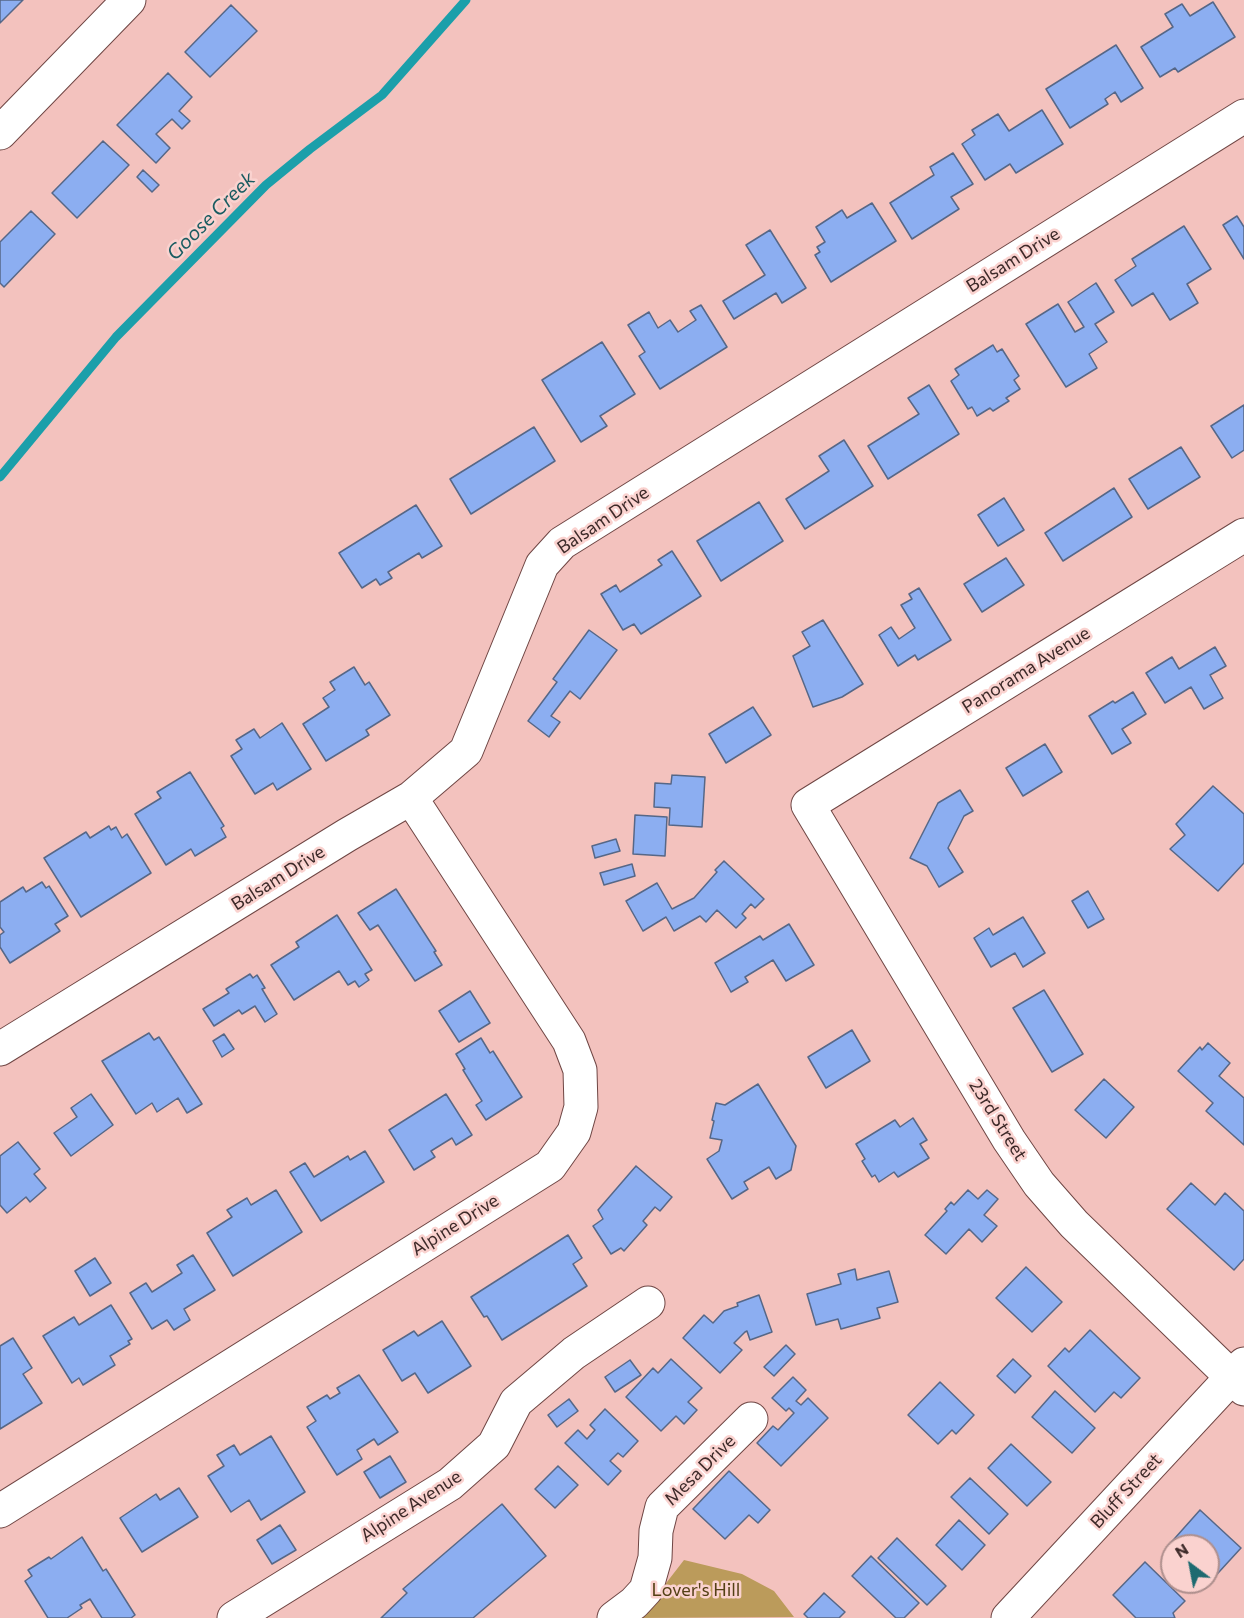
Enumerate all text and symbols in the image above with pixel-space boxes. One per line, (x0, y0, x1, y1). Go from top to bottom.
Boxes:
water label: Goose Creek (162, 167, 260, 265)
street label: Balsam Drive (962, 223, 1064, 297)
street label: Balsam Drive (553, 481, 653, 559)
street label: Panorama Avenue (958, 622, 1094, 718)
street label: Balsam Drive (227, 841, 329, 915)
street label: 23rd Street (965, 1075, 1031, 1165)
street label: Alpine Drive (407, 1190, 503, 1260)
street label: Mesa Drive (660, 1430, 740, 1510)
street label: Bluff Street (1086, 1449, 1166, 1533)
street label: Alpine Avenue (357, 1465, 465, 1547)
north arrow (1160, 1534, 1220, 1594)
text: N (1171, 1539, 1191, 1561)
park label: Lover's Hill (652, 1579, 740, 1601)

